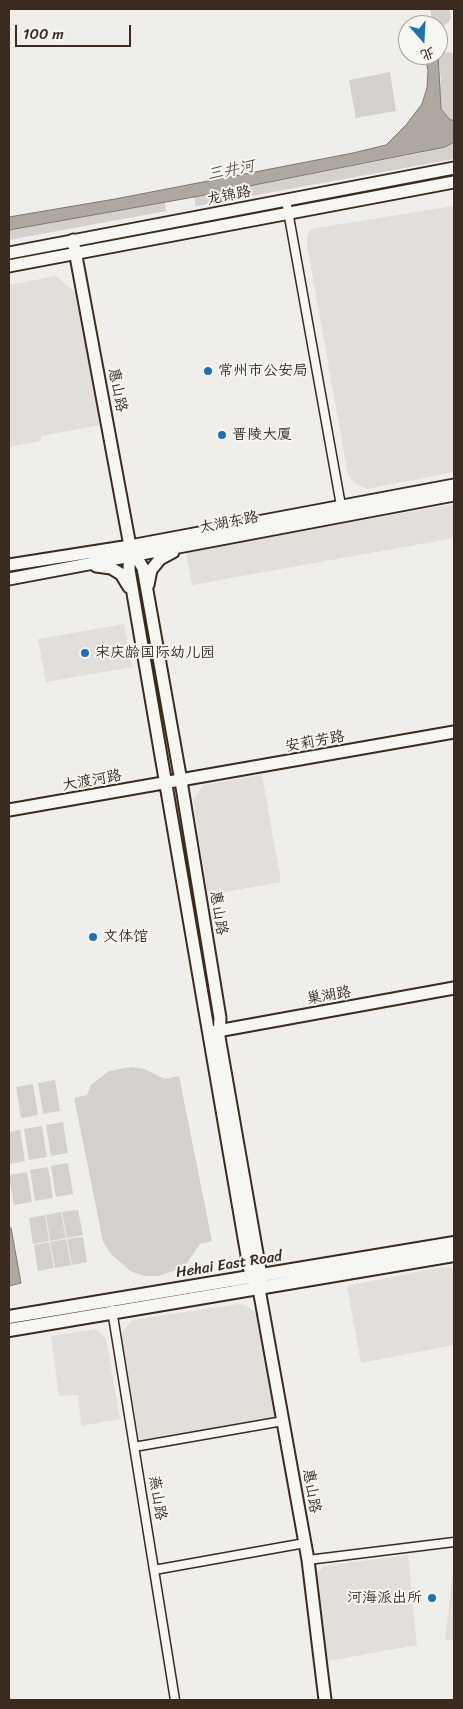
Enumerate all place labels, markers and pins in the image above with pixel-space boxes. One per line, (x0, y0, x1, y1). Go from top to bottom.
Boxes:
place label: 常州市公安局 (218, 362, 308, 380)
marker: 常州市公安局 (202, 365, 214, 377)
place label: 晋陵大厦 (232, 426, 292, 444)
marker: 晋陵大厦 (216, 429, 228, 441)
place label: 宋庆龄国际幼儿园 (95, 644, 215, 662)
marker: 宋庆龄国际幼儿园 (79, 647, 91, 659)
place label: 文体馆 (103, 928, 148, 946)
marker: 文体馆 (87, 931, 99, 943)
place label: 河海派出所 (347, 1589, 422, 1607)
marker: 河海派出所 (426, 1592, 438, 1604)

